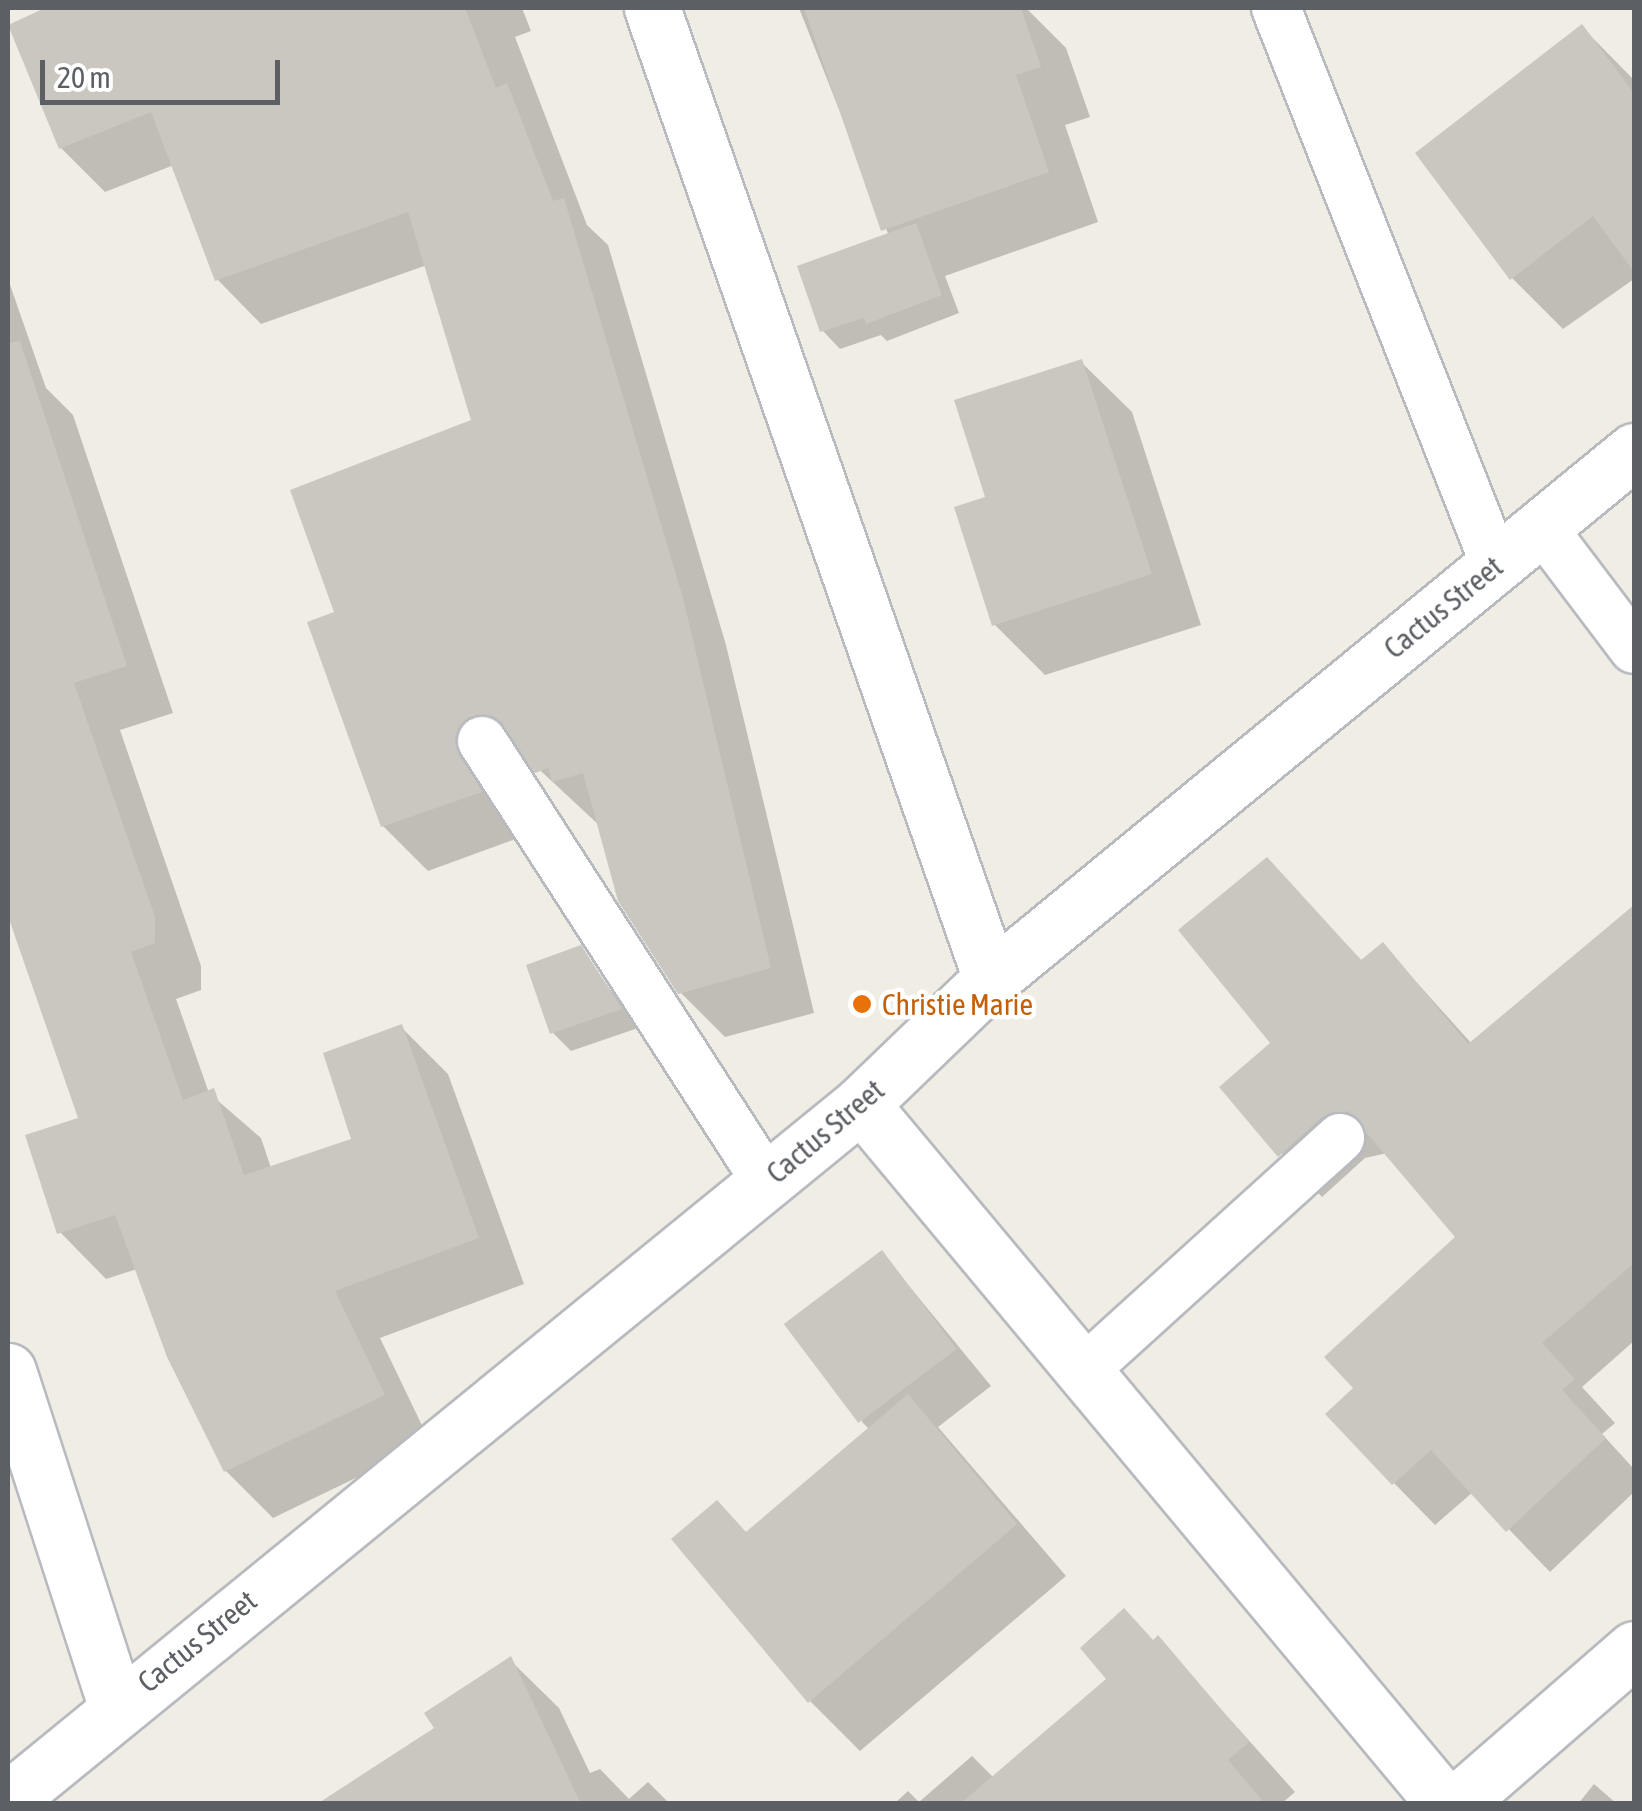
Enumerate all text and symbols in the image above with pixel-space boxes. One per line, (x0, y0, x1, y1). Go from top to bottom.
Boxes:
scale bar (45, 40, 285, 102)
text: 20 m (57, 60, 111, 94)
street label: Cactus Street (1376, 548, 1510, 666)
place label: Christie Marie (882, 986, 1033, 1022)
marker: Christie Marie (851, 993, 873, 1015)
street label: Cactus Street (759, 1072, 891, 1190)
street label: Cactus Street (130, 1582, 264, 1700)

